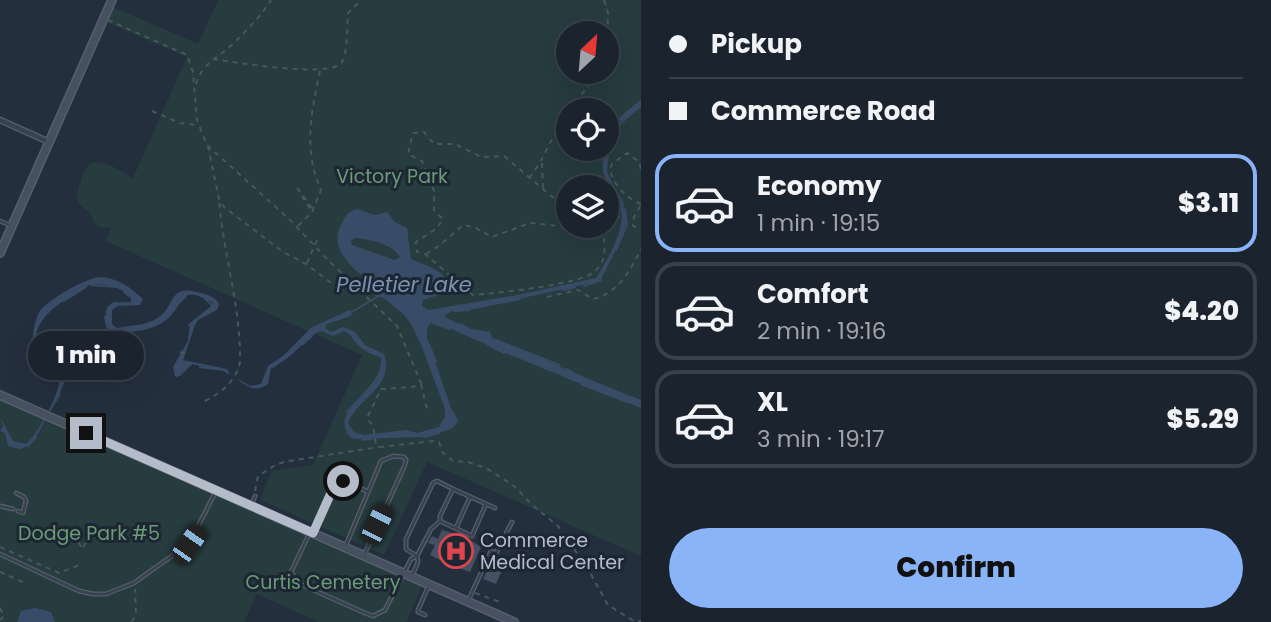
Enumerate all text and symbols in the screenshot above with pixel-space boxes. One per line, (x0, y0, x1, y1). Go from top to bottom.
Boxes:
north arrow (556, 21, 620, 84)
map controls (556, 21, 619, 238)
text: Pickup (711, 26, 802, 62)
text: Commerce Road (711, 93, 936, 129)
button: locate (556, 98, 619, 161)
park label: Victory Park (336, 163, 448, 190)
text: Economy (757, 168, 881, 204)
icon: car (673, 172, 736, 235)
button: layers (556, 175, 619, 238)
text: $3.11 (1178, 185, 1239, 221)
text: 1 min · 19:15 (757, 207, 880, 239)
water label: Pelletier Lake (336, 270, 472, 299)
text: Comfort (757, 276, 869, 312)
icon: car (673, 280, 736, 343)
text: $4.20 (1164, 293, 1239, 329)
text: 2 min · 19:16 (757, 315, 886, 347)
callout: 1 min (28, 332, 144, 380)
text: 1 min (56, 339, 116, 371)
text: XL (757, 384, 788, 420)
icon: car (673, 388, 736, 451)
text: $5.29 (1166, 401, 1239, 437)
route end (70, 417, 102, 449)
text: 3 min · 19:17 (757, 423, 885, 455)
route start (327, 465, 359, 497)
car (359, 501, 396, 547)
park label: Dodge Park #5 (18, 520, 160, 547)
car (169, 521, 210, 567)
place label: Commerce Medical Center (480, 527, 624, 576)
button: Confirm (669, 528, 1243, 608)
hospital icon: Commerce Medical Center (437, 532, 475, 570)
park label: Curtis Cemetery (246, 569, 401, 596)

